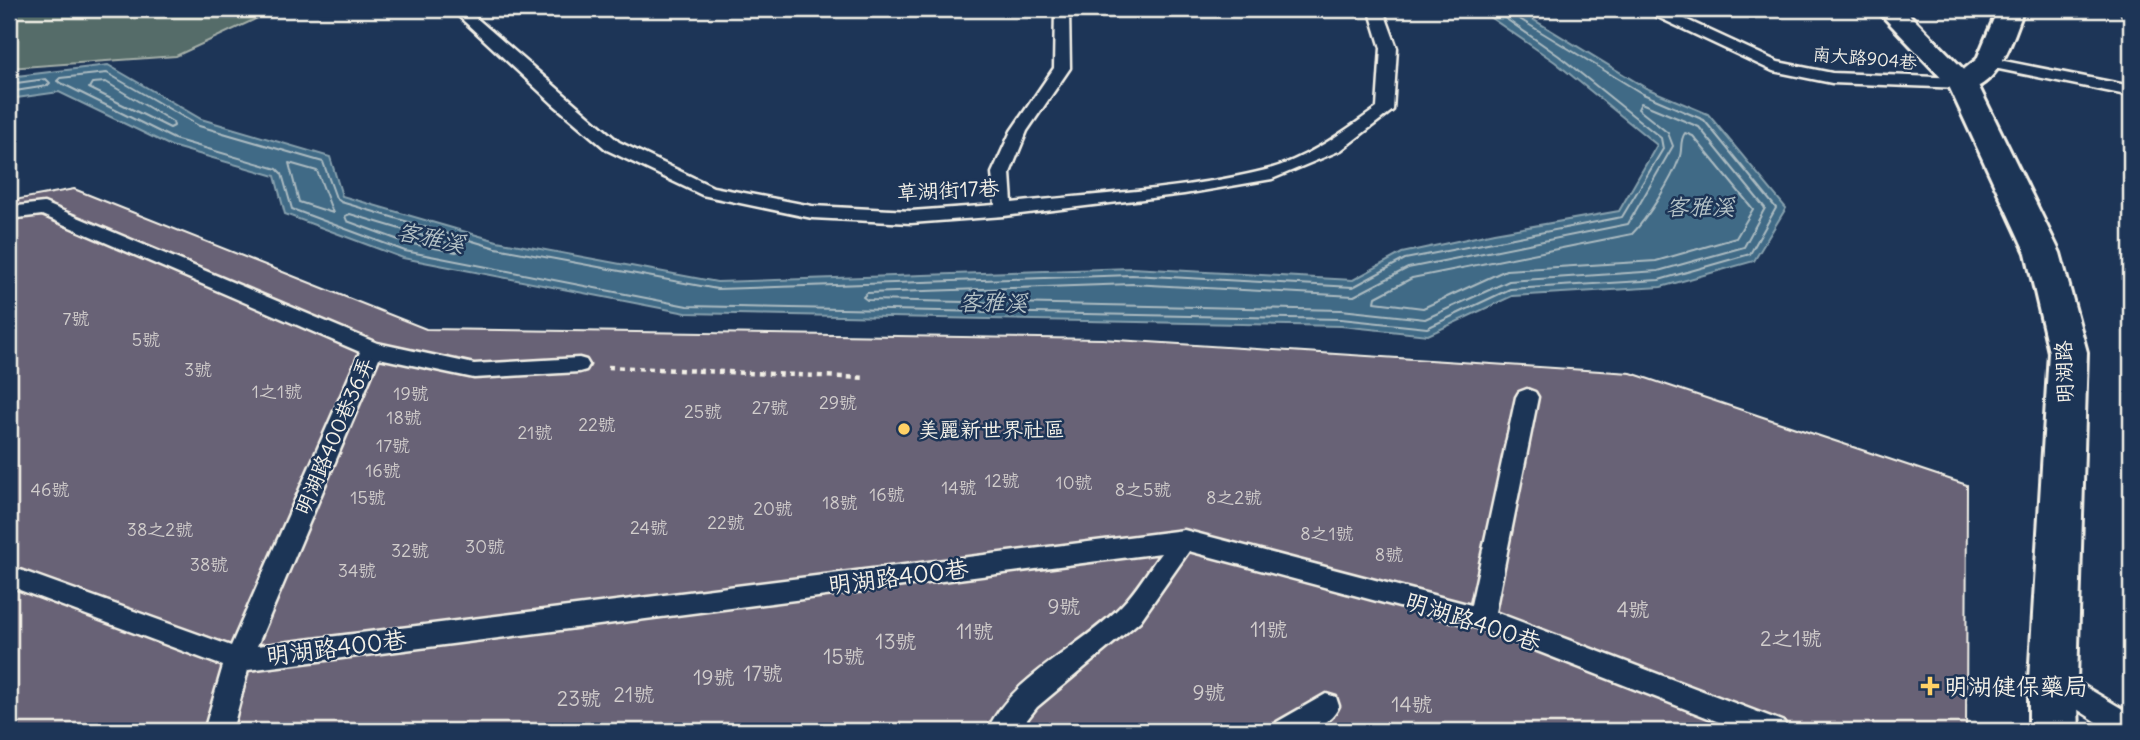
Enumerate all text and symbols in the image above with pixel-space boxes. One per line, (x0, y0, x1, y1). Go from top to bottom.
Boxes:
street label: 南大路904巷 (1812, 42, 1918, 74)
street label: 草湖街17巷 (896, 174, 1000, 206)
water label: 客雅溪 (1666, 192, 1737, 221)
water label: 客雅溪 (394, 216, 470, 259)
water label: 客雅溪 (958, 287, 1030, 317)
house number: 7號 (63, 307, 89, 330)
house number: 5號 (132, 328, 160, 351)
street label: 明湖路 (2049, 340, 2079, 404)
street label: 明湖路400巷36弄 (289, 353, 379, 519)
house number: 3號 (184, 358, 212, 381)
house number: 1之1號 (252, 380, 302, 403)
house number: 19號 (393, 382, 429, 405)
house number: 29號 (819, 391, 857, 414)
house number: 27號 (752, 396, 788, 419)
house number: 25號 (684, 400, 722, 423)
house number: 18號 (386, 406, 422, 429)
house number: 22號 (578, 413, 616, 436)
place label: 美麗新世界社區 (918, 416, 1065, 443)
house number: 21號 (517, 421, 553, 444)
marker: 美麗新世界社區 (896, 421, 912, 437)
house number: 17號 (376, 434, 410, 457)
house number: 16號 (365, 459, 401, 482)
house number: 12號 (984, 469, 1020, 492)
house number: 10號 (1056, 471, 1093, 494)
house number: 14號 (941, 476, 977, 499)
house number: 46號 (31, 478, 69, 501)
house number: 8之5號 (1115, 478, 1171, 501)
house number: 16號 (869, 483, 905, 506)
house number: 15號 (350, 486, 386, 509)
house number: 8之2號 (1206, 486, 1262, 509)
house number: 18號 (822, 491, 858, 514)
house number: 20號 (753, 497, 793, 520)
house number: 22號 (707, 511, 745, 534)
house number: 24號 (630, 516, 668, 539)
house number: 38之2號 (127, 518, 193, 541)
house number: 8之1號 (1300, 522, 1354, 545)
house number: 30號 (465, 535, 505, 558)
house number: 32號 (391, 539, 429, 562)
house number: 8號 (1375, 543, 1403, 566)
street label: 明湖路400巷 (826, 552, 970, 600)
house number: 38號 (190, 553, 228, 576)
house number: 34號 (338, 559, 376, 582)
street label: 明湖路400巷 (1401, 585, 1545, 657)
house number: 9號 (1047, 593, 1081, 620)
house number: 4號 (1616, 596, 1650, 623)
house number: 11號 (1250, 616, 1288, 643)
house number: 11號 (956, 618, 994, 645)
street label: 明湖路400巷 (264, 623, 408, 671)
house number: 2之1號 (1760, 625, 1822, 652)
house number: 13號 (875, 628, 917, 655)
house number: 15號 (823, 643, 865, 670)
house number: 17號 (743, 660, 783, 687)
house number: 19號 (693, 664, 735, 691)
place label: 明湖健保藥局 (1944, 671, 2088, 701)
marker: 明湖健保藥局 (1922, 678, 1938, 694)
house number: 9號 (1192, 679, 1226, 706)
house number: 21號 (614, 681, 654, 708)
house number: 23號 (557, 685, 601, 712)
house number: 14號 (1391, 691, 1433, 718)

